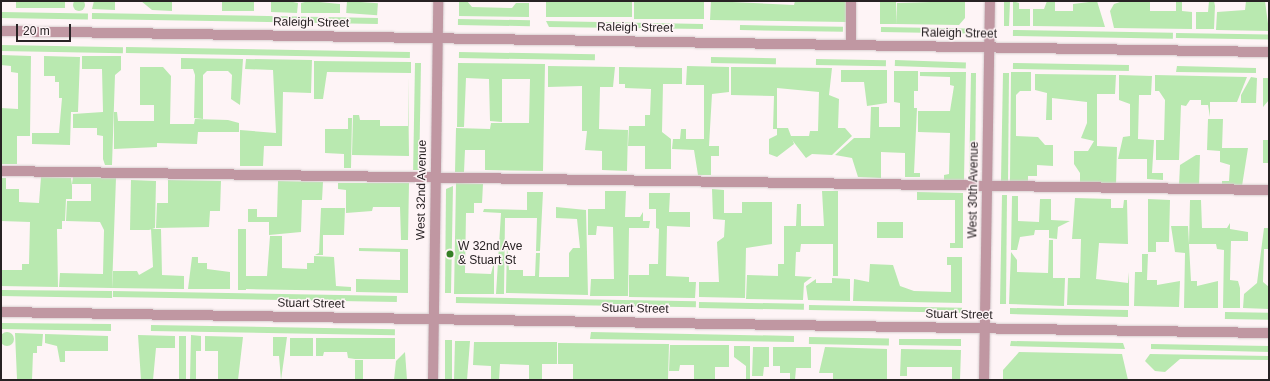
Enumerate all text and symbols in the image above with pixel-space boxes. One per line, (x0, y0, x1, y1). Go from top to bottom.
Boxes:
street label: Raleigh Street (273, 15, 349, 31)
scale bar (18, 16, 73, 42)
street label: Raleigh Street (597, 20, 673, 36)
text: 20 m (23, 24, 50, 38)
street label: Raleigh Street (921, 26, 997, 42)
street label: West 32nd Avenue (414, 139, 430, 241)
street label: West 30th Avenue (966, 141, 982, 239)
place label: W 32nd Ave & Stuart St (458, 240, 523, 268)
marker: W 32nd Ave & Stuart St (445, 249, 455, 259)
street label: Stuart Street (277, 296, 345, 312)
street label: Stuart Street (601, 301, 669, 317)
street label: Stuart Street (925, 307, 993, 323)

